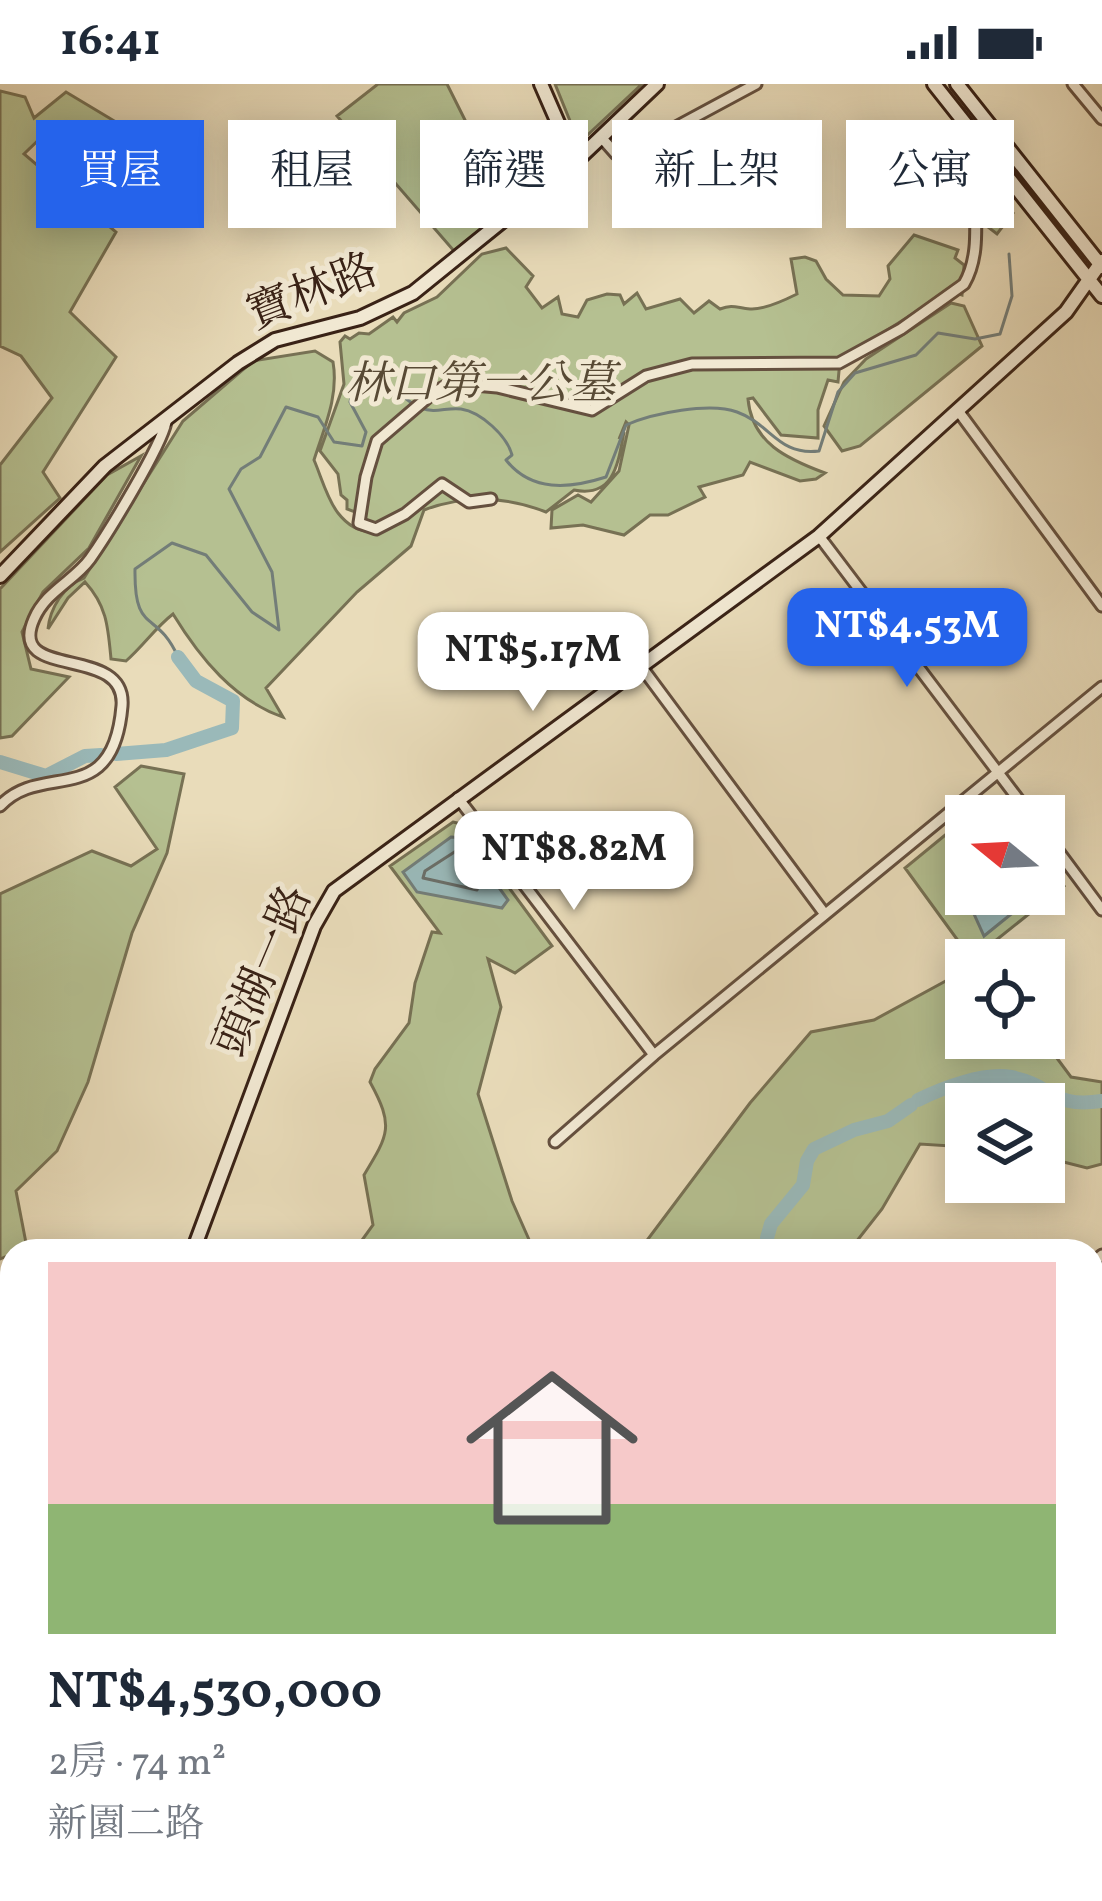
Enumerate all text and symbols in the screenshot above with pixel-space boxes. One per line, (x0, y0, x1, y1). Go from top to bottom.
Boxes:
text: 16:41 (60, 11, 161, 74)
chip: 買屋 (36, 120, 204, 228)
chip: 租屋 (228, 120, 396, 228)
chip: 篩選 (420, 120, 588, 228)
chip: 新上架 (612, 120, 822, 228)
chip: 公寓 (846, 120, 1014, 228)
street label: 寶林路 (239, 240, 387, 348)
park label: 林口第一公墓 (345, 355, 622, 418)
pin: NT$4.53M (783, 588, 1031, 690)
text: NT$4.53M (814, 600, 1000, 654)
pin: NT$5.17M (409, 612, 657, 714)
text: NT$5.17M (445, 624, 621, 678)
north arrow (945, 795, 1065, 915)
map controls (945, 795, 1065, 1203)
pin: NT$8.82M (450, 811, 698, 913)
text: NT$8.82M (481, 823, 667, 877)
street label: 頭湖一路 (201, 877, 329, 1067)
button: locate (945, 939, 1065, 1059)
button: layers (945, 1083, 1065, 1203)
icon: home (444, 1340, 660, 1556)
text: NT$4,530,000 (48, 1658, 382, 1729)
text: 2房 · 74 m² (48, 1737, 226, 1791)
text: 新園二路 (48, 1799, 204, 1853)

